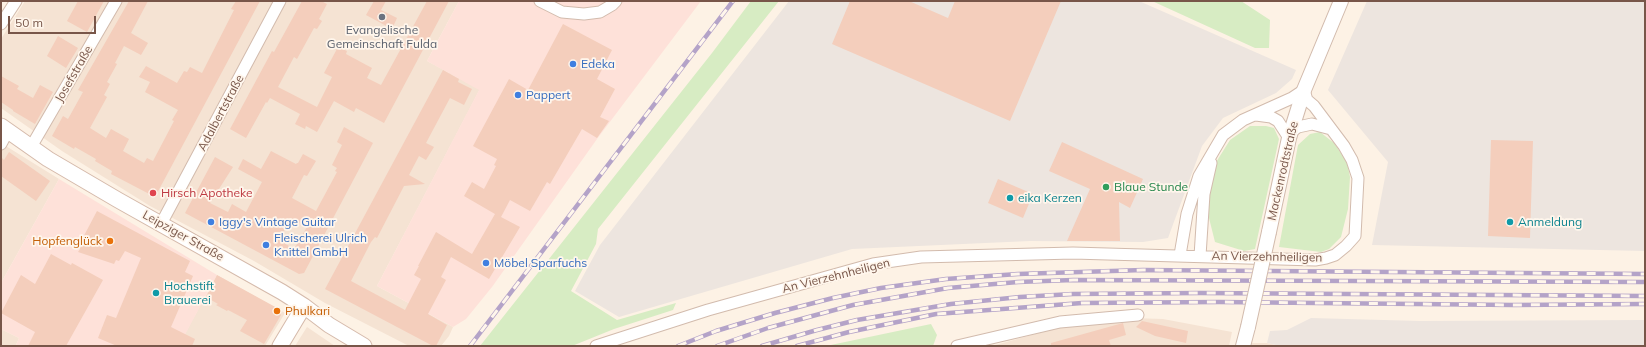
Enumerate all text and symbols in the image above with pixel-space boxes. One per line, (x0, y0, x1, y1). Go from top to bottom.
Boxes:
scale bar (10, 8, 98, 34)
marker: Evangelische Gemeinschaft Fulda (377, 12, 387, 22)
text: 50 m (15, 15, 43, 30)
place label: Evangelische Gemeinschaft Fulda (327, 23, 437, 51)
street label: Josefstraße (52, 43, 96, 105)
place label: Edeka (581, 57, 615, 71)
marker: Edeka (568, 59, 578, 69)
street label: Adalbertstraße (195, 72, 247, 154)
place label: Pappert (526, 88, 571, 102)
marker: Pappert (513, 90, 523, 100)
street label: Mackenrodtstraße (1265, 120, 1301, 222)
place label: Blaue Stunde (1114, 180, 1188, 194)
marker: Blaue Stunde (1101, 182, 1111, 192)
place label: Hirsch Apotheke (161, 186, 253, 200)
marker: Hirsch Apotheke (148, 188, 158, 198)
place label: eika Kerzen (1018, 191, 1082, 205)
marker: eika Kerzen (1005, 193, 1015, 203)
street label: Leipziger Straße (140, 208, 226, 264)
place label: Iggy's Vintage Guitar (219, 215, 336, 229)
place label: Anmeldung (1518, 215, 1582, 229)
marker: Iggy's Vintage Guitar (206, 217, 216, 227)
marker: Anmeldung (1505, 217, 1515, 227)
place label: Fleischerei Ulrich Knittel GmbH (274, 231, 367, 259)
place label: Hopfenglück (32, 234, 102, 248)
marker: Hopfenglück (105, 236, 115, 246)
marker: Fleischerei Ulrich Knittel GmbH (261, 240, 271, 250)
street label: An Vierzehnheiligen (1212, 249, 1322, 265)
place label: Möbel Sparfuchs (494, 256, 587, 270)
street label: An Vierzehnheiligen (781, 256, 891, 296)
marker: Möbel Sparfuchs (481, 258, 491, 268)
place label: Hochstift Brauerei (164, 279, 214, 307)
marker: Hochstift Brauerei (151, 288, 161, 298)
place label: Phulkari (285, 304, 330, 318)
marker: Phulkari (272, 306, 282, 316)

